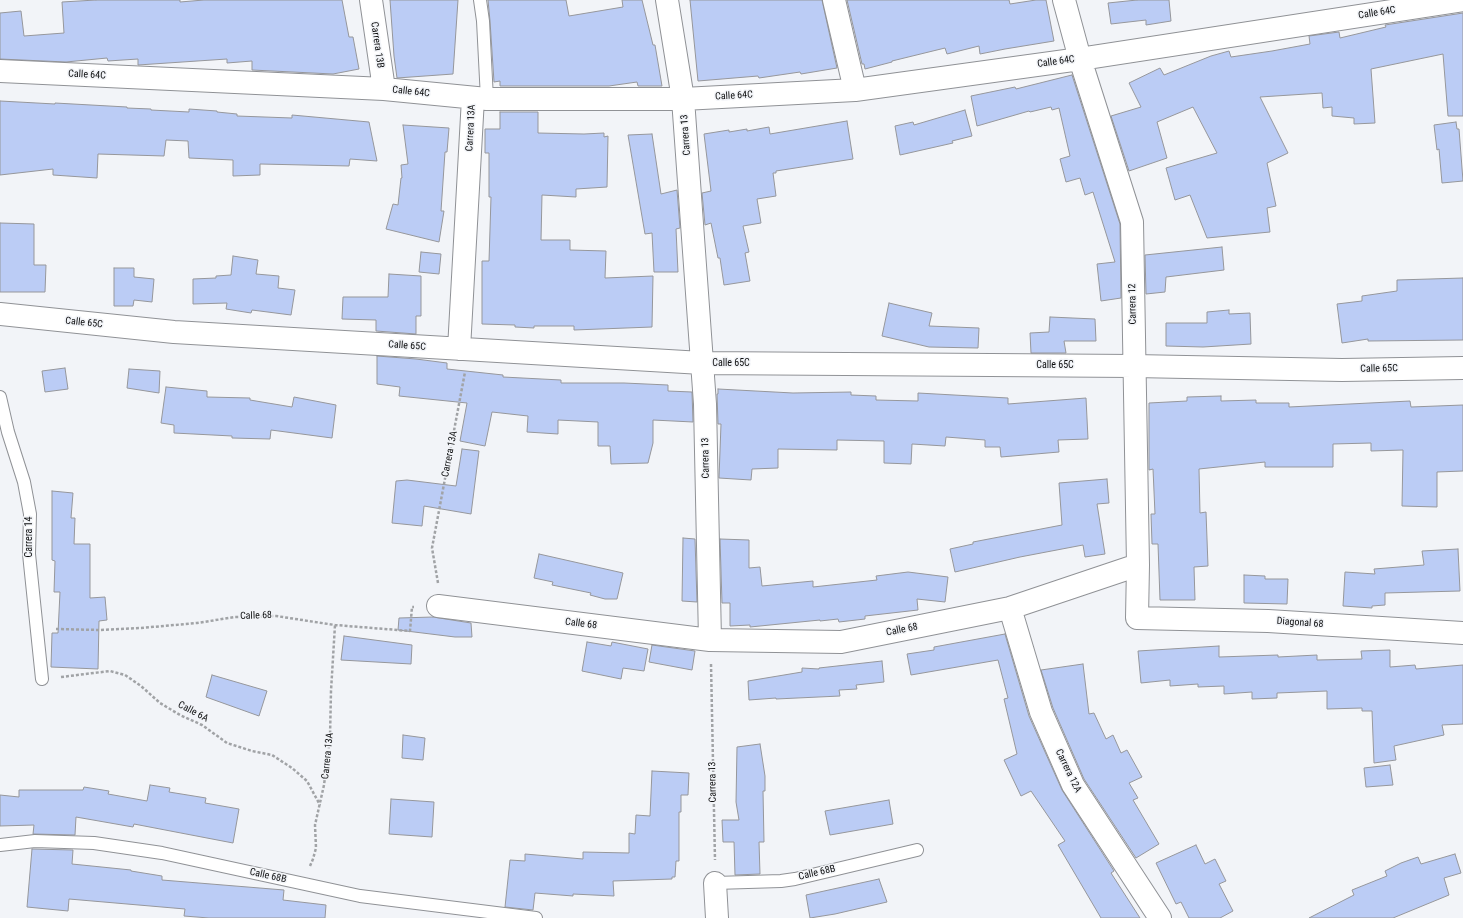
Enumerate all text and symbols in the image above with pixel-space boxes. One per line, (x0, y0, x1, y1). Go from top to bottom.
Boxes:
street label: Calle 64C (1358, 4, 1396, 22)
street label: Carrera 13B (368, 21, 386, 69)
street label: Calle 64C (1037, 53, 1075, 71)
street label: Calle 64C (68, 68, 106, 82)
street label: Calle 64C (392, 84, 430, 100)
street label: Calle 64C (715, 89, 753, 103)
street label: Carrera 13A (464, 104, 478, 152)
street label: Carrera 13 (679, 114, 693, 156)
street label: Carrera 12 (1127, 283, 1139, 325)
street label: Calle 65C (65, 315, 103, 331)
street label: Calle 65C (388, 339, 426, 353)
street label: Calle 65C (712, 357, 750, 369)
street label: Calle 65C (1036, 359, 1074, 371)
street label: Calle 65C (1360, 363, 1398, 375)
street label: Carrera 13A (440, 430, 460, 478)
street label: Carrera 13 (700, 437, 712, 479)
street label: Carrera 14 (23, 517, 35, 557)
street label: Calle 68 (240, 609, 272, 623)
street label: Diagonal 68 (1276, 615, 1324, 631)
street label: Calle 68 (564, 616, 598, 632)
street label: Calle 68 (885, 621, 919, 639)
street label: Calle 6A (176, 699, 210, 725)
street label: Carrera 13A (320, 732, 336, 780)
street label: Carrera 12A (1052, 747, 1084, 795)
street label: Carrera 13 (707, 761, 719, 803)
street label: Calle 68B (797, 863, 837, 883)
street label: Calle 68B (248, 866, 288, 886)

